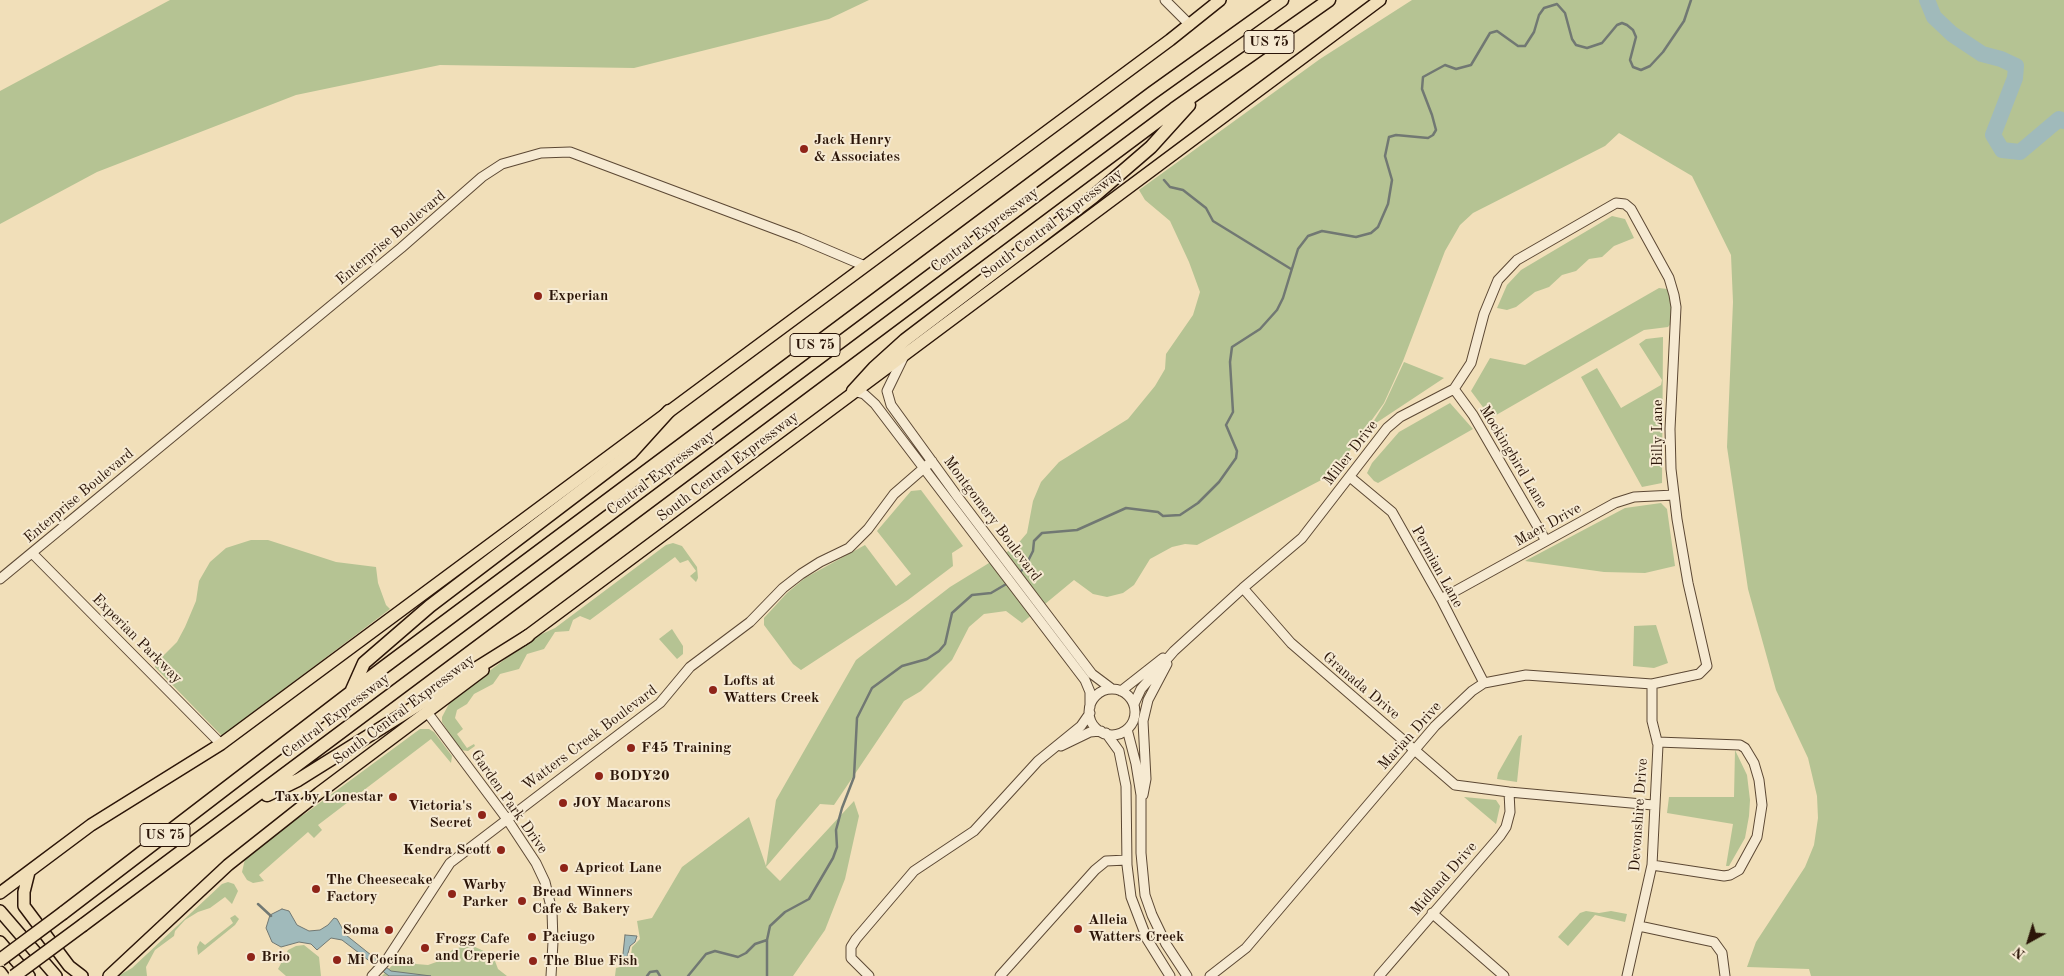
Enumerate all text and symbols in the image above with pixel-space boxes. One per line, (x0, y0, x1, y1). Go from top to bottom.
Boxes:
road number: US 75 (1244, 31, 1294, 54)
place label: Jack Henry & Associates (814, 131, 900, 166)
marker: Jack Henry & Associates (798, 143, 810, 155)
street label: South Central Expressway (978, 165, 1126, 283)
street label: Central Expressway (928, 184, 1042, 276)
street label: Enterprise Boulevard (332, 187, 450, 289)
place label: Experian (548, 287, 608, 305)
marker: Experian (532, 290, 544, 302)
road number: US 75 (790, 334, 840, 356)
street label: Billy Lane (1649, 399, 1667, 467)
street label: Mockingbird Lane (1475, 402, 1551, 512)
street label: South Central Expressway (654, 408, 802, 526)
street label: Miller Drive (1320, 417, 1382, 489)
street label: Central Expressway (604, 427, 718, 519)
street label: Enterprise Boulevard (20, 445, 138, 547)
street label: Montgomery Boulevard (939, 453, 1045, 585)
street label: Maer Drive (1512, 499, 1584, 551)
street label: Permian Lane (1407, 523, 1467, 611)
street label: Experian Parkway (88, 590, 186, 688)
street label: Granada Drive (1319, 648, 1403, 724)
street label: South Central Expressway (330, 651, 478, 769)
street label: Central Expressway (279, 670, 393, 762)
place label: Lofts at Watters Creek (723, 672, 819, 707)
street label: Watters Creek Boulevard (519, 681, 661, 795)
marker: Lofts at Watters Creek (707, 684, 719, 696)
street label: Marian Drive (1375, 698, 1445, 774)
place label: F45 Training (641, 739, 731, 757)
marker: F45 Training (625, 742, 637, 754)
street label: Garden Park Drive (466, 747, 552, 857)
street label: Devonshire Drive (1626, 758, 1652, 872)
place label: BODY20 (609, 767, 670, 785)
marker: BODY20 (593, 770, 605, 782)
place label: Tax by Lonestar (274, 788, 383, 806)
marker: Tax by Lonestar (387, 791, 399, 803)
place label: JOY Macarons (573, 794, 671, 812)
place label: Victoria's Secret (408, 797, 472, 832)
marker: JOY Macarons (557, 797, 569, 809)
marker: Victoria's Secret (476, 809, 488, 821)
road number: US 75 (140, 824, 190, 846)
street label: Midland Drive (1407, 838, 1481, 920)
place label: Kendra Scott (403, 841, 491, 859)
marker: Kendra Scott (495, 844, 507, 856)
place label: Apricot Lane (574, 859, 662, 877)
marker: Apricot Lane (558, 862, 570, 874)
place label: The Cheesecake Factory (326, 871, 433, 906)
place label: Warby Parker (462, 876, 508, 911)
marker: The Cheesecake Factory (310, 883, 322, 895)
place label: Bread Winners Cafe & Bakery (532, 883, 632, 918)
marker: Warby Parker (446, 888, 458, 900)
marker: Bread Winners Cafe & Bakery (516, 895, 528, 907)
place label: Alleia Watters Creek (1088, 911, 1184, 946)
north arrow (2004, 916, 2054, 966)
place label: Soma (343, 921, 379, 939)
marker: Alleia Watters Creek (1072, 923, 1084, 935)
marker: Soma (383, 924, 395, 936)
place label: Paciugo (542, 928, 595, 946)
place label: Frogg Cafe and Creperie (435, 930, 520, 965)
marker: Paciugo (526, 931, 538, 943)
marker: Frogg Cafe and Creperie (419, 942, 431, 954)
text: N (2011, 944, 2028, 961)
place label: Brio (261, 948, 290, 966)
marker: Brio (245, 951, 257, 963)
place label: Mi Cocina (347, 951, 414, 969)
place label: The Blue Fish (543, 952, 638, 970)
marker: Mi Cocina (331, 954, 343, 966)
marker: The Blue Fish (527, 955, 539, 967)

